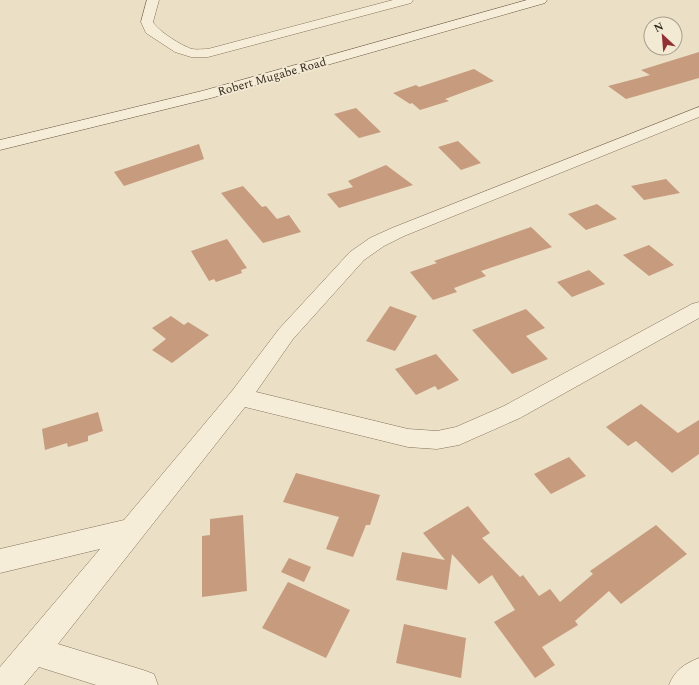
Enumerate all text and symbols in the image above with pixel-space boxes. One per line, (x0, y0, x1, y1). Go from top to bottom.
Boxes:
north arrow (643, 16, 683, 56)
text: N (651, 18, 667, 37)
street label: Robert Mugabe Road (216, 52, 329, 102)

